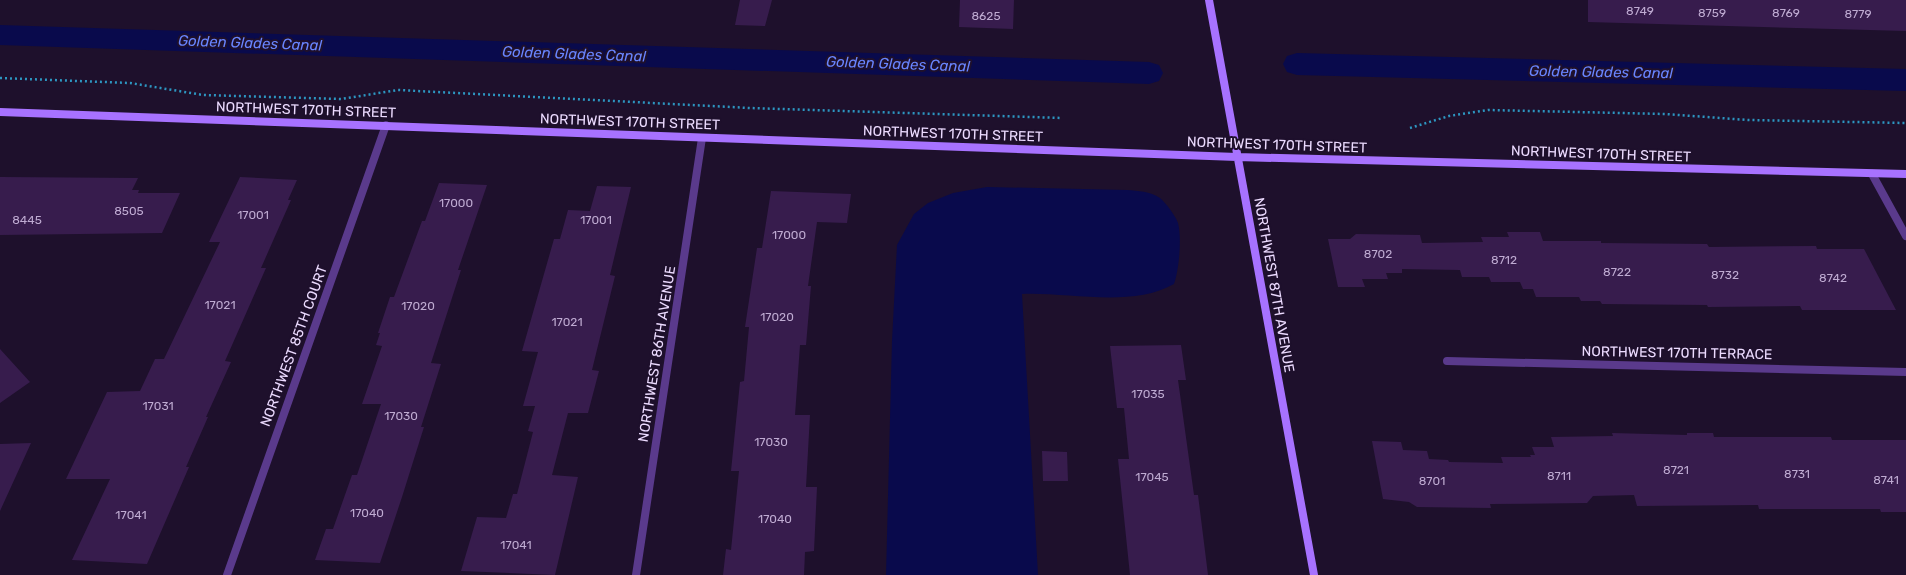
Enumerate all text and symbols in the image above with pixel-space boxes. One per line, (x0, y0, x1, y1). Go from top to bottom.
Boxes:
house number: 8749 (1626, 4, 1654, 18)
house number: 8759 (1698, 6, 1726, 20)
house number: 8769 (1772, 6, 1800, 20)
house number: 8779 (1844, 7, 1872, 21)
house number: 8625 (971, 9, 1001, 23)
water label: Golden Glades Canal (178, 31, 323, 55)
water label: Golden Glades Canal (502, 42, 647, 66)
water label: Golden Glades Canal (826, 52, 971, 76)
water label: Golden Glades Canal (1529, 62, 1674, 82)
street label: NORTHWEST 170TH STREET (216, 98, 396, 122)
street label: NORTHWEST 170TH STREET (540, 110, 720, 134)
street label: NORTHWEST 170TH STREET (863, 122, 1043, 146)
street label: NORTHWEST 170TH STREET (1187, 133, 1367, 157)
street label: NORTHWEST 170TH STREET (1511, 142, 1691, 166)
house number: 17000 (439, 196, 473, 210)
street label: NORTHWEST 87TH AVENUE (1250, 196, 1298, 374)
house number: 8505 (114, 204, 144, 218)
house number: 17001 (237, 208, 269, 222)
house number: 8445 (12, 213, 42, 227)
house number: 17001 (580, 213, 612, 227)
house number: 17000 (772, 228, 806, 242)
house number: 8702 (1364, 247, 1392, 261)
house number: 8712 (1491, 253, 1517, 267)
street label: NORTHWEST 85TH COURT (257, 263, 331, 429)
street label: NORTHWEST 86TH AVENUE (635, 265, 679, 443)
house number: 8722 (1603, 265, 1631, 279)
house number: 8732 (1711, 268, 1739, 282)
house number: 8742 (1819, 271, 1847, 285)
house number: 17021 (204, 298, 236, 312)
house number: 17020 (401, 299, 435, 313)
house number: 17020 (760, 310, 794, 324)
house number: 17021 (551, 315, 583, 329)
street label: NORTHWEST 170TH TERRACE (1581, 343, 1773, 363)
house number: 17035 (1131, 387, 1165, 401)
house number: 17031 (142, 399, 174, 413)
house number: 17030 (384, 409, 418, 423)
house number: 17030 (754, 435, 788, 449)
house number: 8721 (1663, 463, 1689, 477)
house number: 8731 (1784, 467, 1810, 481)
house number: 8711 (1547, 469, 1571, 483)
house number: 17045 (1135, 470, 1169, 484)
house number: 8741 (1873, 473, 1899, 487)
house number: 8701 (1419, 474, 1445, 488)
house number: 17040 (350, 506, 384, 520)
house number: 17041 (115, 508, 147, 522)
house number: 17040 (758, 512, 792, 526)
house number: 17041 (500, 538, 532, 552)

